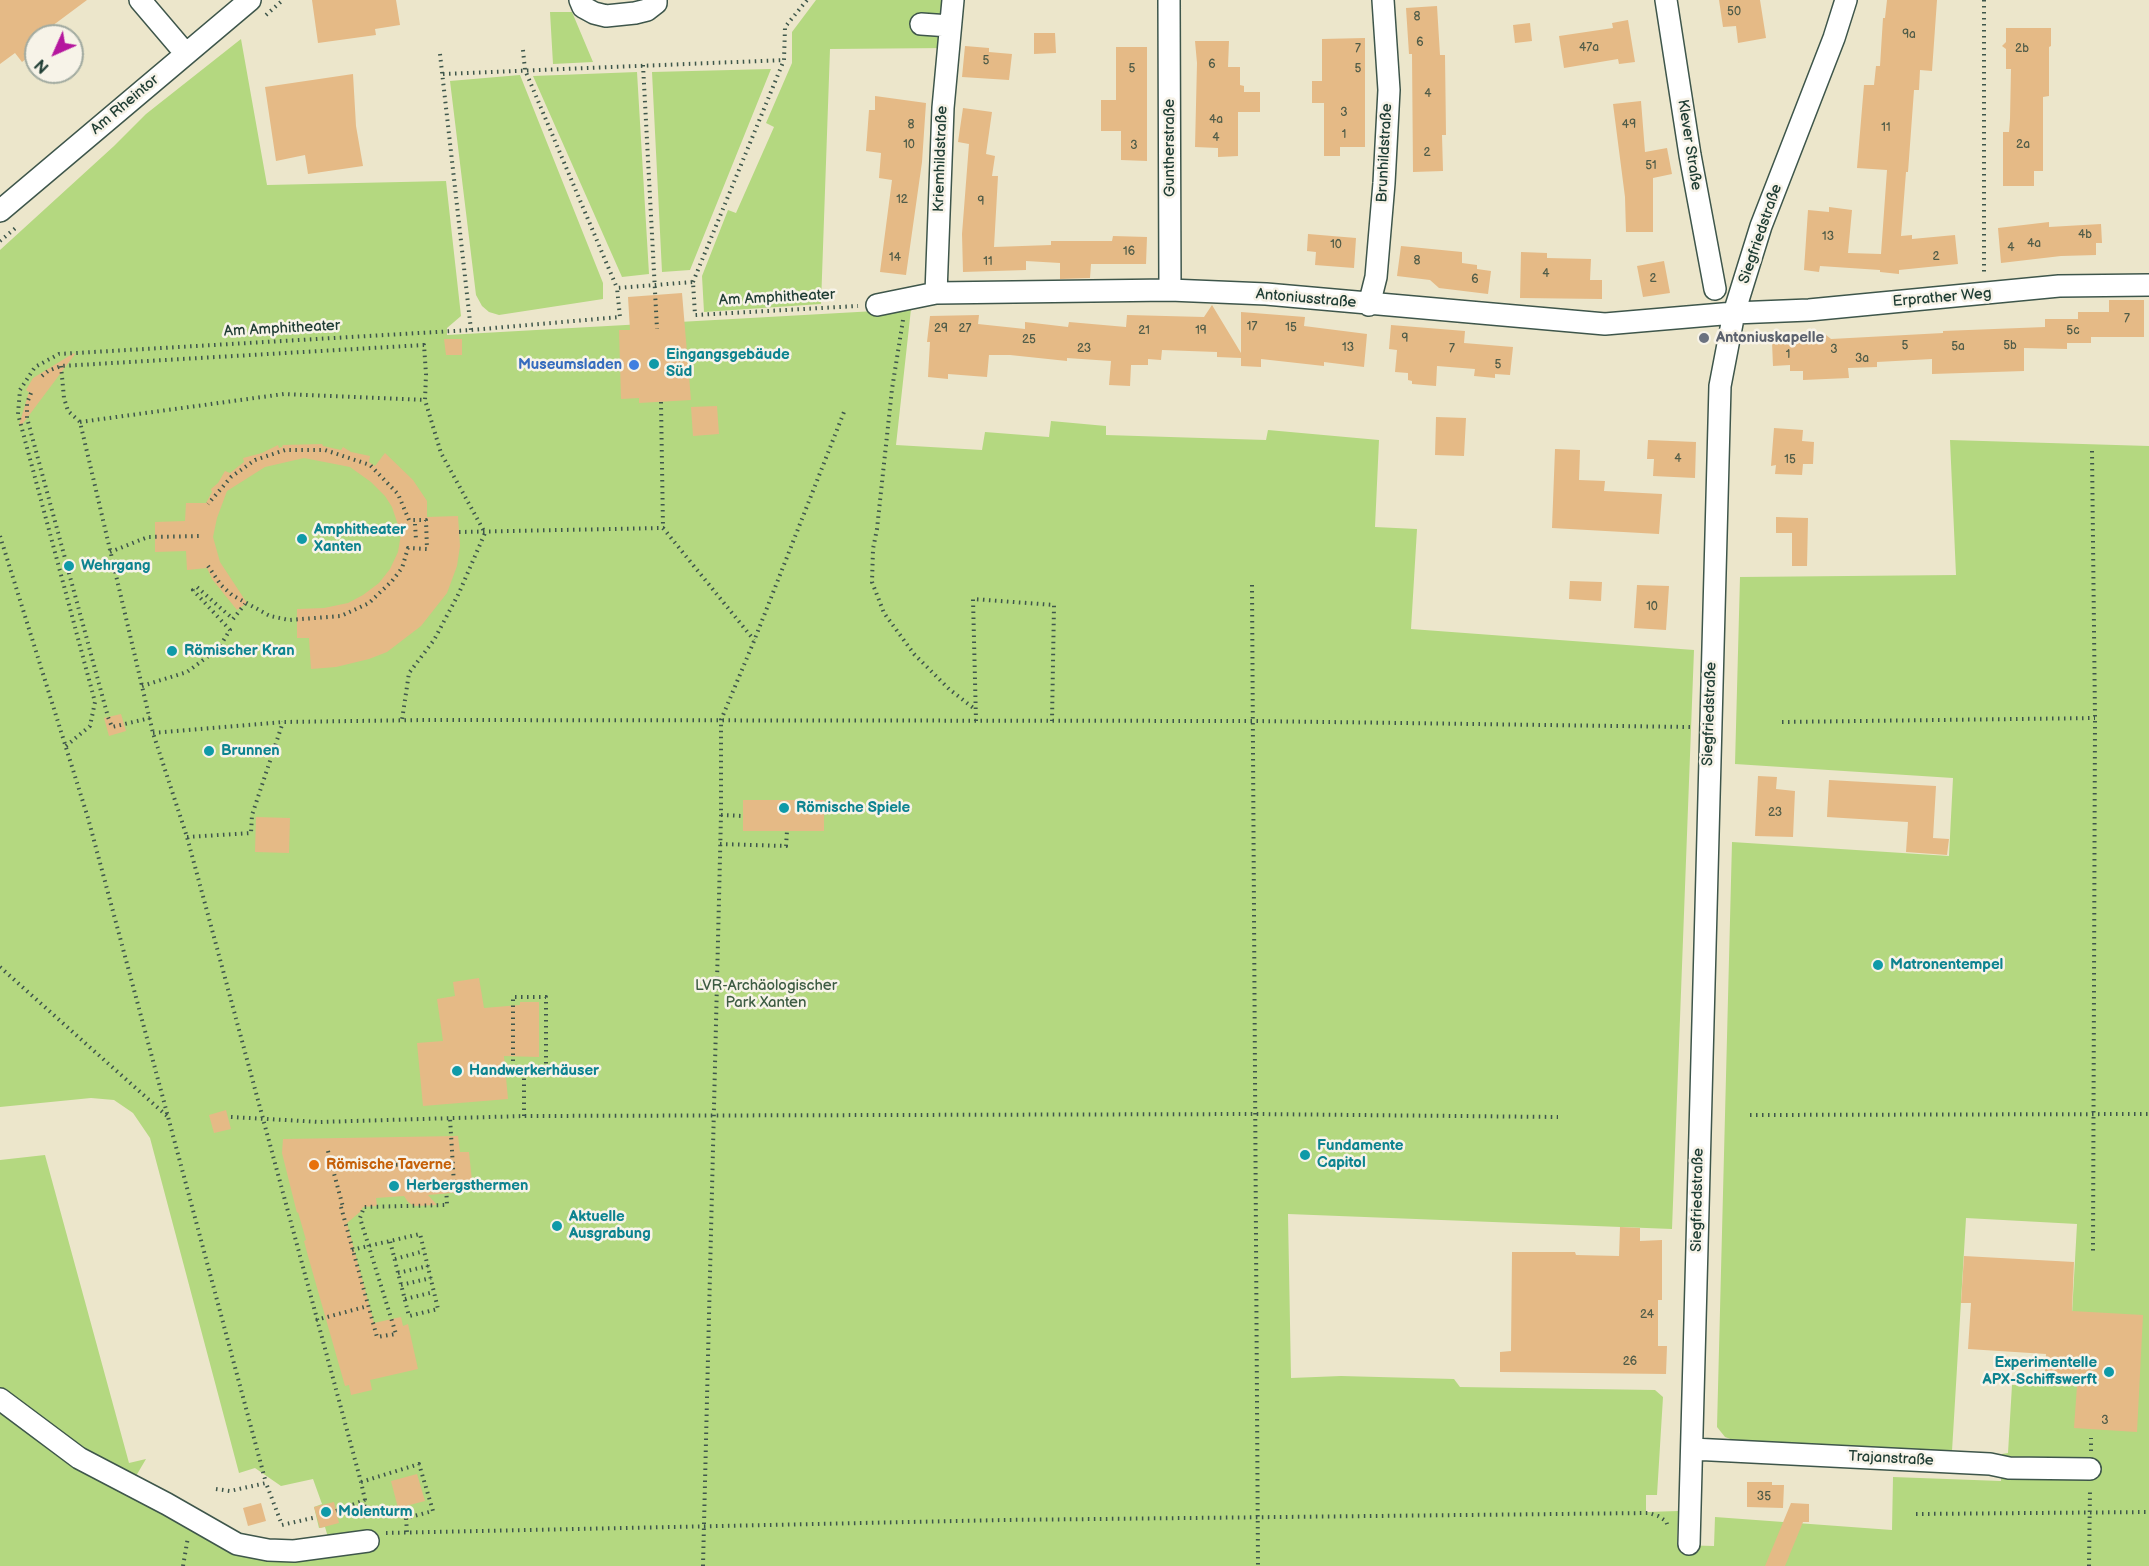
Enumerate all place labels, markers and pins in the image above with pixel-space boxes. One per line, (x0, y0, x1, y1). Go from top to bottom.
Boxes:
place label: Antoniuskapelle (1716, 329, 1824, 347)
marker: Antoniuskapelle (1697, 331, 1711, 345)
place label: Eingangsgebäude Süd (666, 346, 790, 381)
place label: Museumsladen (518, 356, 622, 374)
marker: Eingangsgebäude Süd (647, 357, 661, 371)
marker: Museumsladen (627, 358, 641, 372)
place label: Amphitheater Xanten (314, 521, 406, 556)
marker: Amphitheater Xanten (295, 532, 309, 546)
place label: Wehrgang (81, 557, 151, 575)
marker: Wehrgang (62, 559, 76, 573)
place label: Römischer Kran (184, 642, 295, 660)
marker: Römischer Kran (165, 644, 179, 658)
place label: Brunnen (221, 742, 280, 760)
marker: Brunnen (202, 744, 216, 758)
place label: Römische Spiele (796, 799, 910, 817)
marker: Römische Spiele (777, 801, 791, 815)
place label: Matronentempel (1890, 956, 2003, 974)
marker: Matronentempel (1871, 958, 1885, 972)
place label: Handwerkerhäuser (469, 1062, 599, 1080)
marker: Handwerkerhäuser (450, 1064, 464, 1078)
place label: Fundamente Capitol (1317, 1137, 1403, 1172)
marker: Fundamente Capitol (1298, 1148, 1312, 1162)
place label: Römische Taverne (326, 1156, 452, 1174)
marker: Römische Taverne (307, 1158, 321, 1172)
place label: Herbergsthermen (406, 1177, 528, 1195)
marker: Herbergsthermen (387, 1179, 401, 1193)
place label: Aktuelle Ausgrabung (569, 1208, 651, 1243)
marker: Aktuelle Ausgrabung (550, 1219, 564, 1233)
place label: Experimentelle APX-Schiffswerft (1983, 1354, 2097, 1389)
marker: Experimentelle APX-Schiffswerft (2102, 1365, 2116, 1379)
place label: Molenturm (338, 1503, 412, 1521)
marker: Molenturm (319, 1505, 333, 1519)

